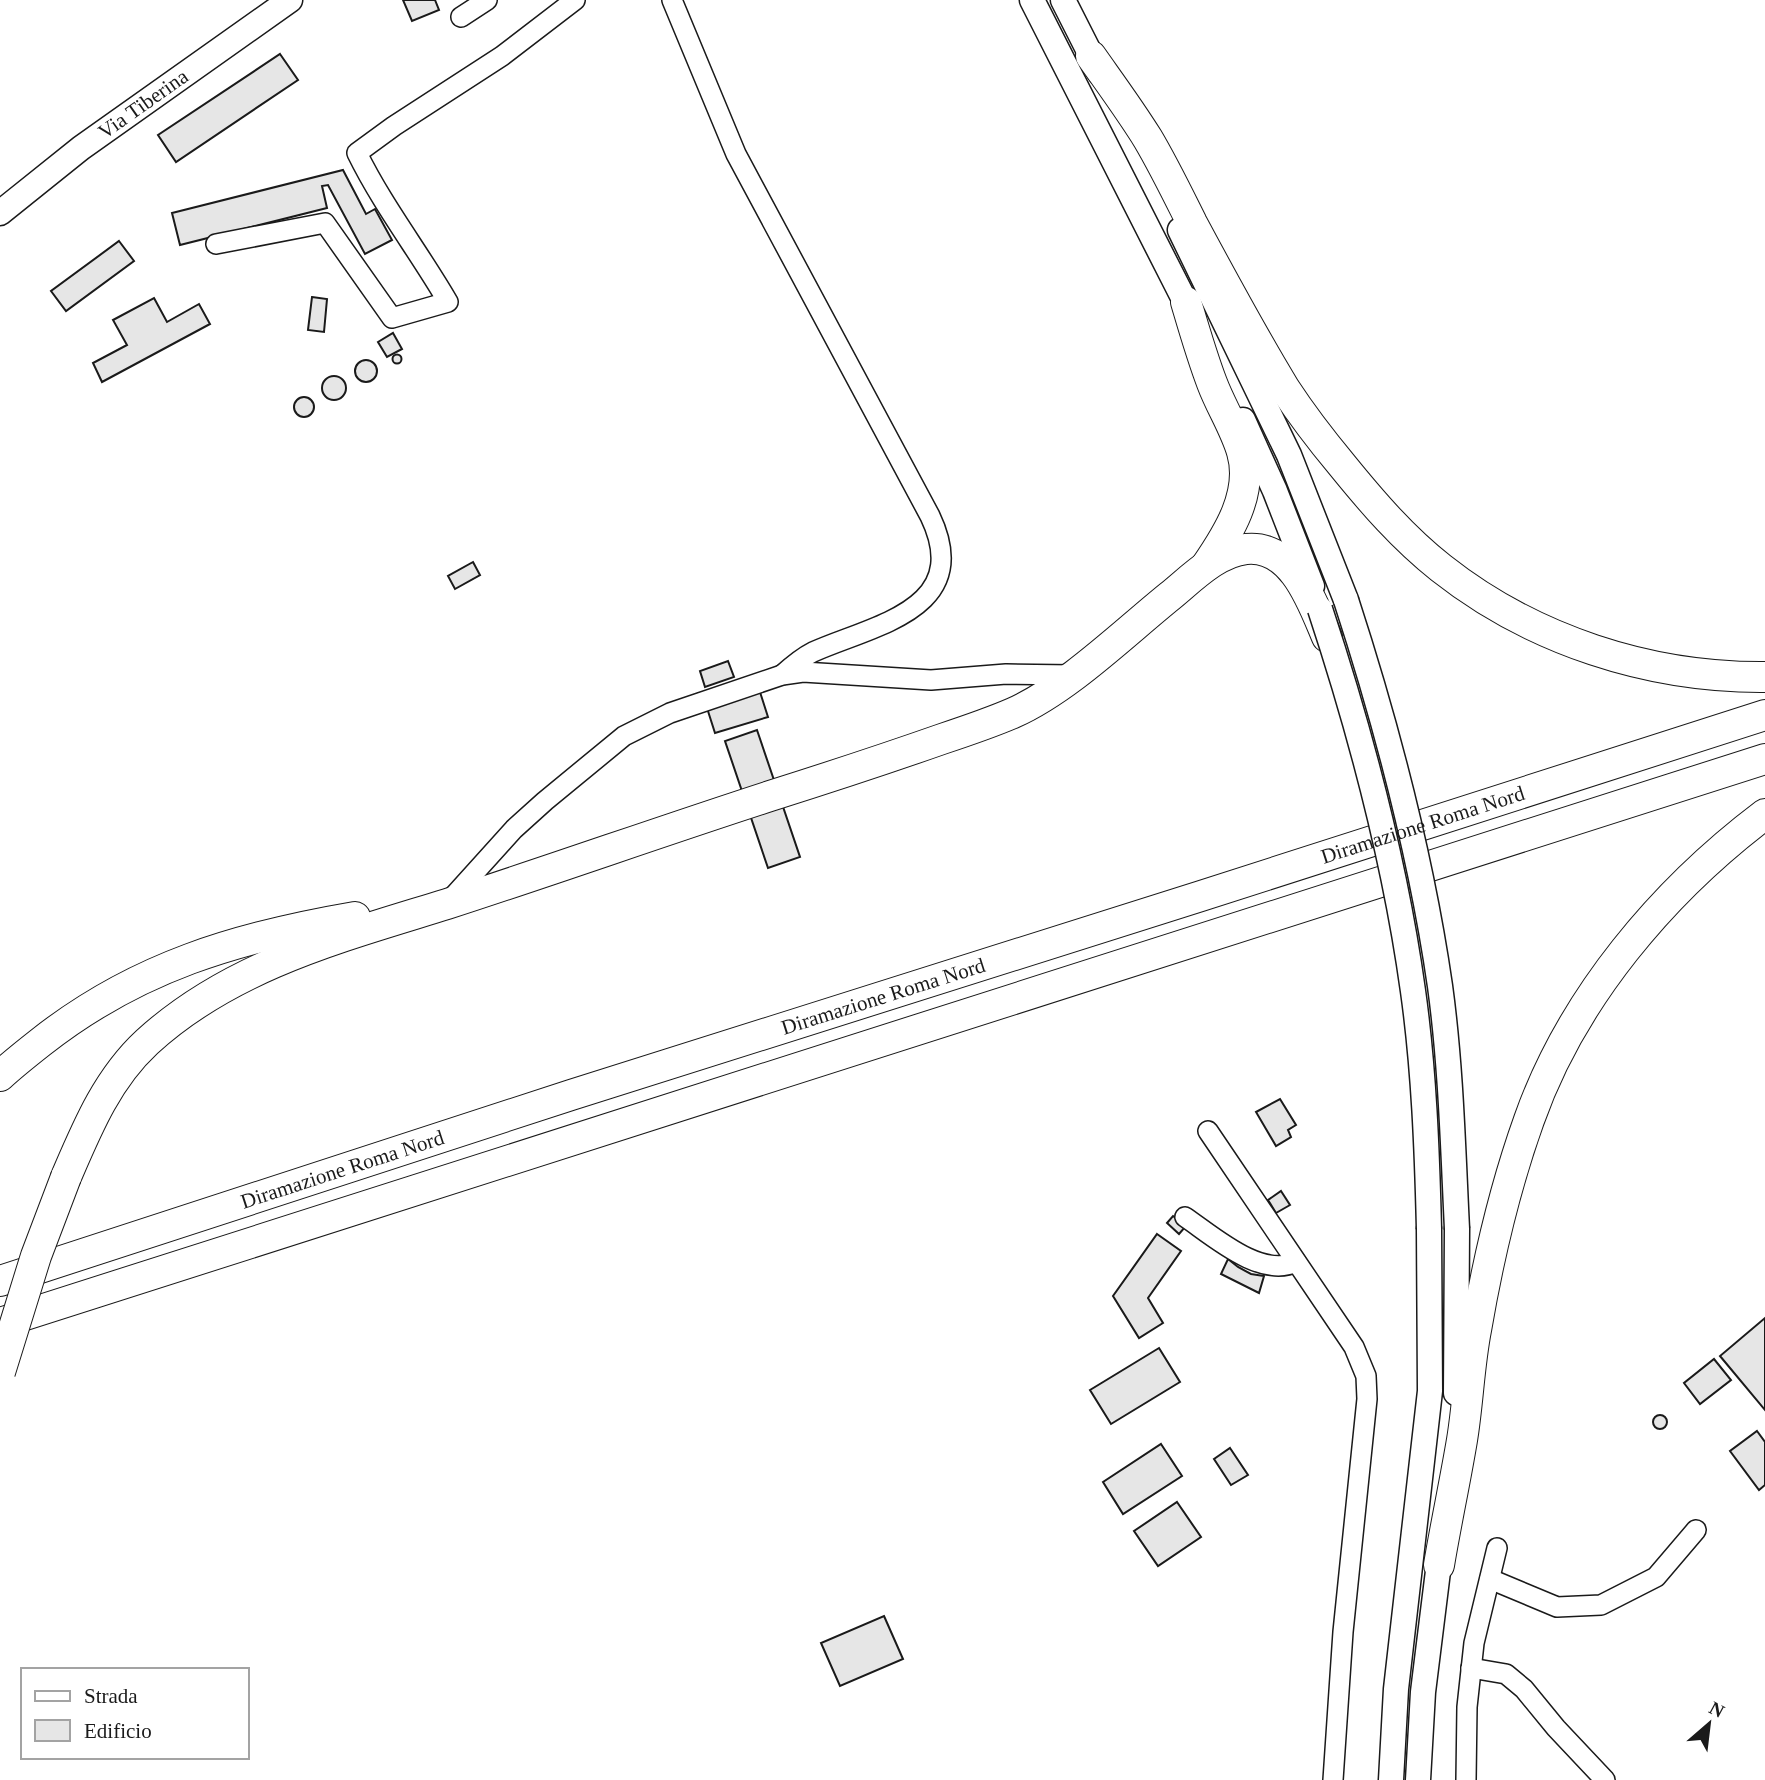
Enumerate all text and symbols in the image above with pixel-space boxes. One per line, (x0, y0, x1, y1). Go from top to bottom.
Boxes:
street label: Via Tiberina (94, 64, 193, 144)
street label: Diramazione Roma Nord (1318, 781, 1528, 869)
street label: Diramazione Roma Nord (778, 953, 989, 1040)
street label: Diramazione Roma Nord (238, 1125, 447, 1214)
legend (21, 1668, 248, 1759)
text: Strada (84, 1684, 138, 1708)
north arrow (1674, 1689, 1744, 1759)
text: N (1706, 1697, 1728, 1722)
text: Edificio (84, 1719, 152, 1743)

